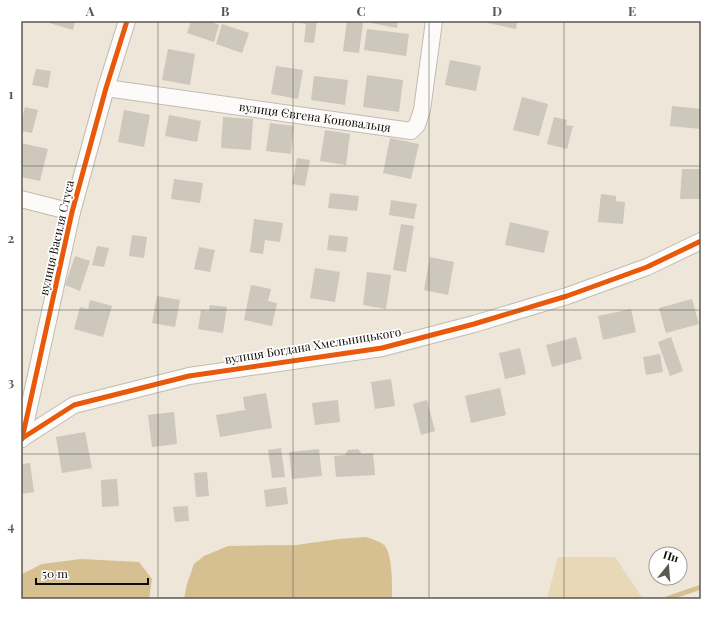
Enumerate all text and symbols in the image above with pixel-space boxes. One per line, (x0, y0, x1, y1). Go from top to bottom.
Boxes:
text: A (85, 2, 95, 19)
text: B (221, 2, 230, 19)
text: C (356, 2, 366, 19)
text: D (492, 2, 502, 19)
text: E (628, 2, 636, 19)
text: 1 (9, 85, 14, 102)
street label: вулиця Євгена Коновальця (238, 98, 393, 135)
street label: вулиця Василя Стуса (35, 179, 77, 297)
text: 2 (8, 229, 15, 246)
street label: вулиця Богдана Хмельницького (224, 323, 403, 367)
text: 3 (8, 373, 14, 390)
text: 4 (8, 517, 15, 534)
north arrow (648, 546, 688, 586)
text: Пн (661, 546, 681, 565)
scale bar (36, 560, 148, 586)
text: 50 m (42, 565, 68, 581)

